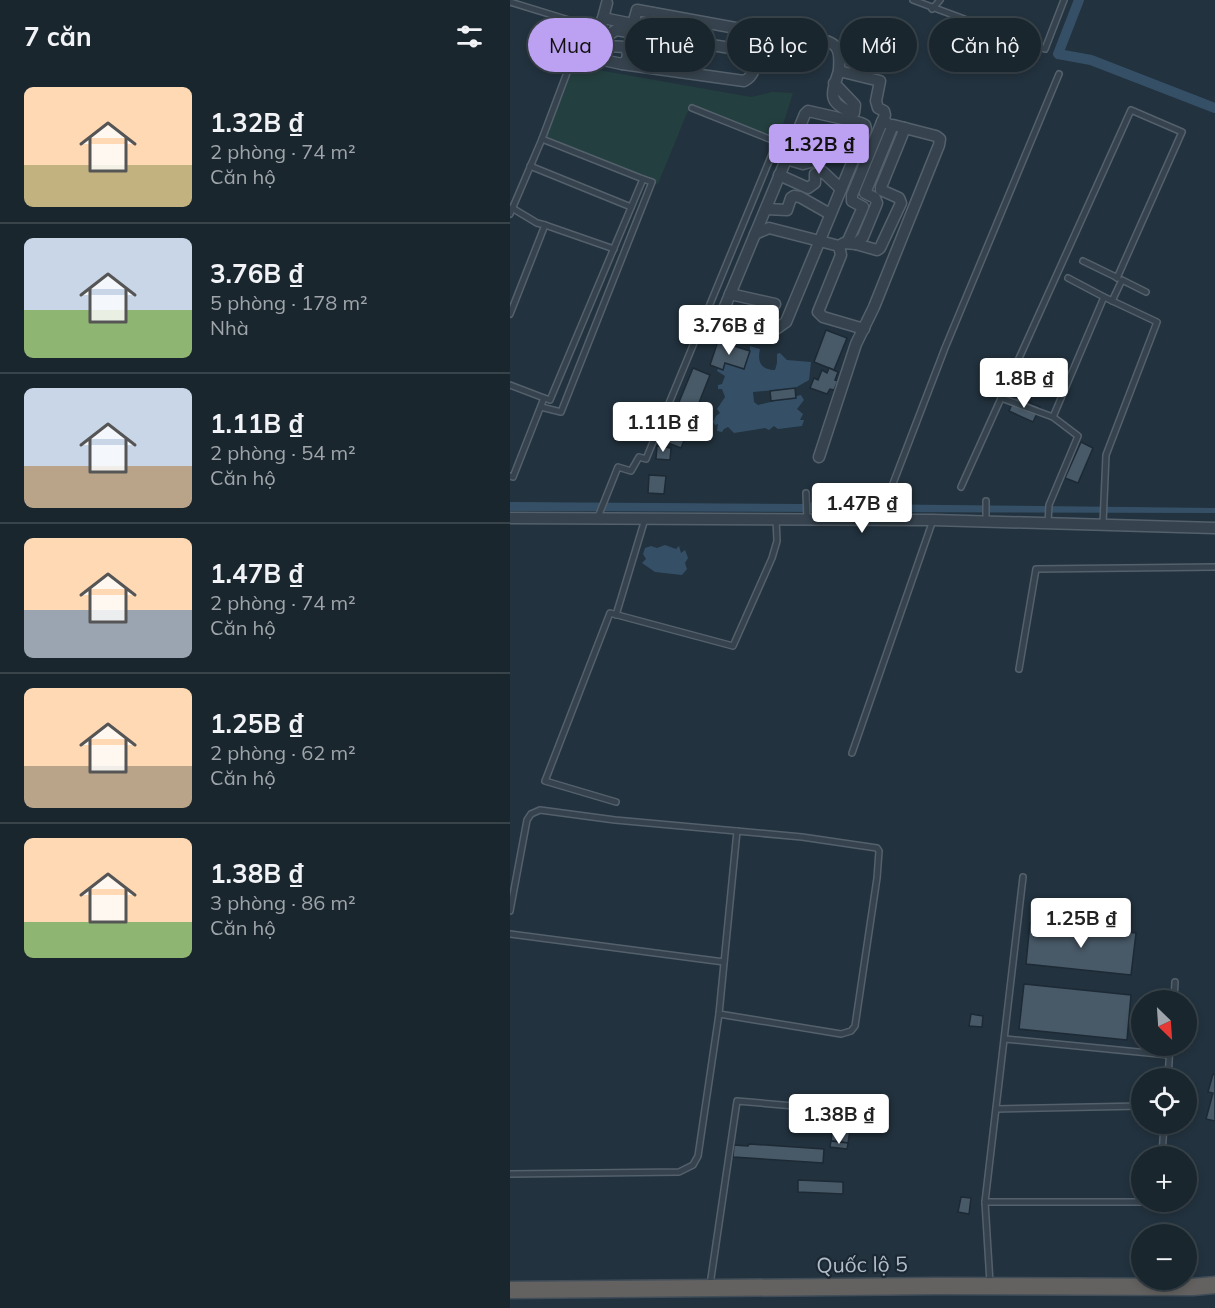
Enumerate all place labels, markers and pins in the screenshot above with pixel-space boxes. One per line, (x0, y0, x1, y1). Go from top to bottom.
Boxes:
pin: 1.32B ₫ (764, 124, 874, 175)
pin: 3.76B ₫ (674, 305, 784, 356)
pin: 1.8B ₫ (975, 358, 1073, 409)
pin: 1.11B ₫ (608, 402, 718, 453)
pin: 1.47B ₫ (807, 483, 917, 534)
pin: 1.25B ₫ (1026, 898, 1136, 949)
pin: 1.38B ₫ (784, 1094, 894, 1145)

